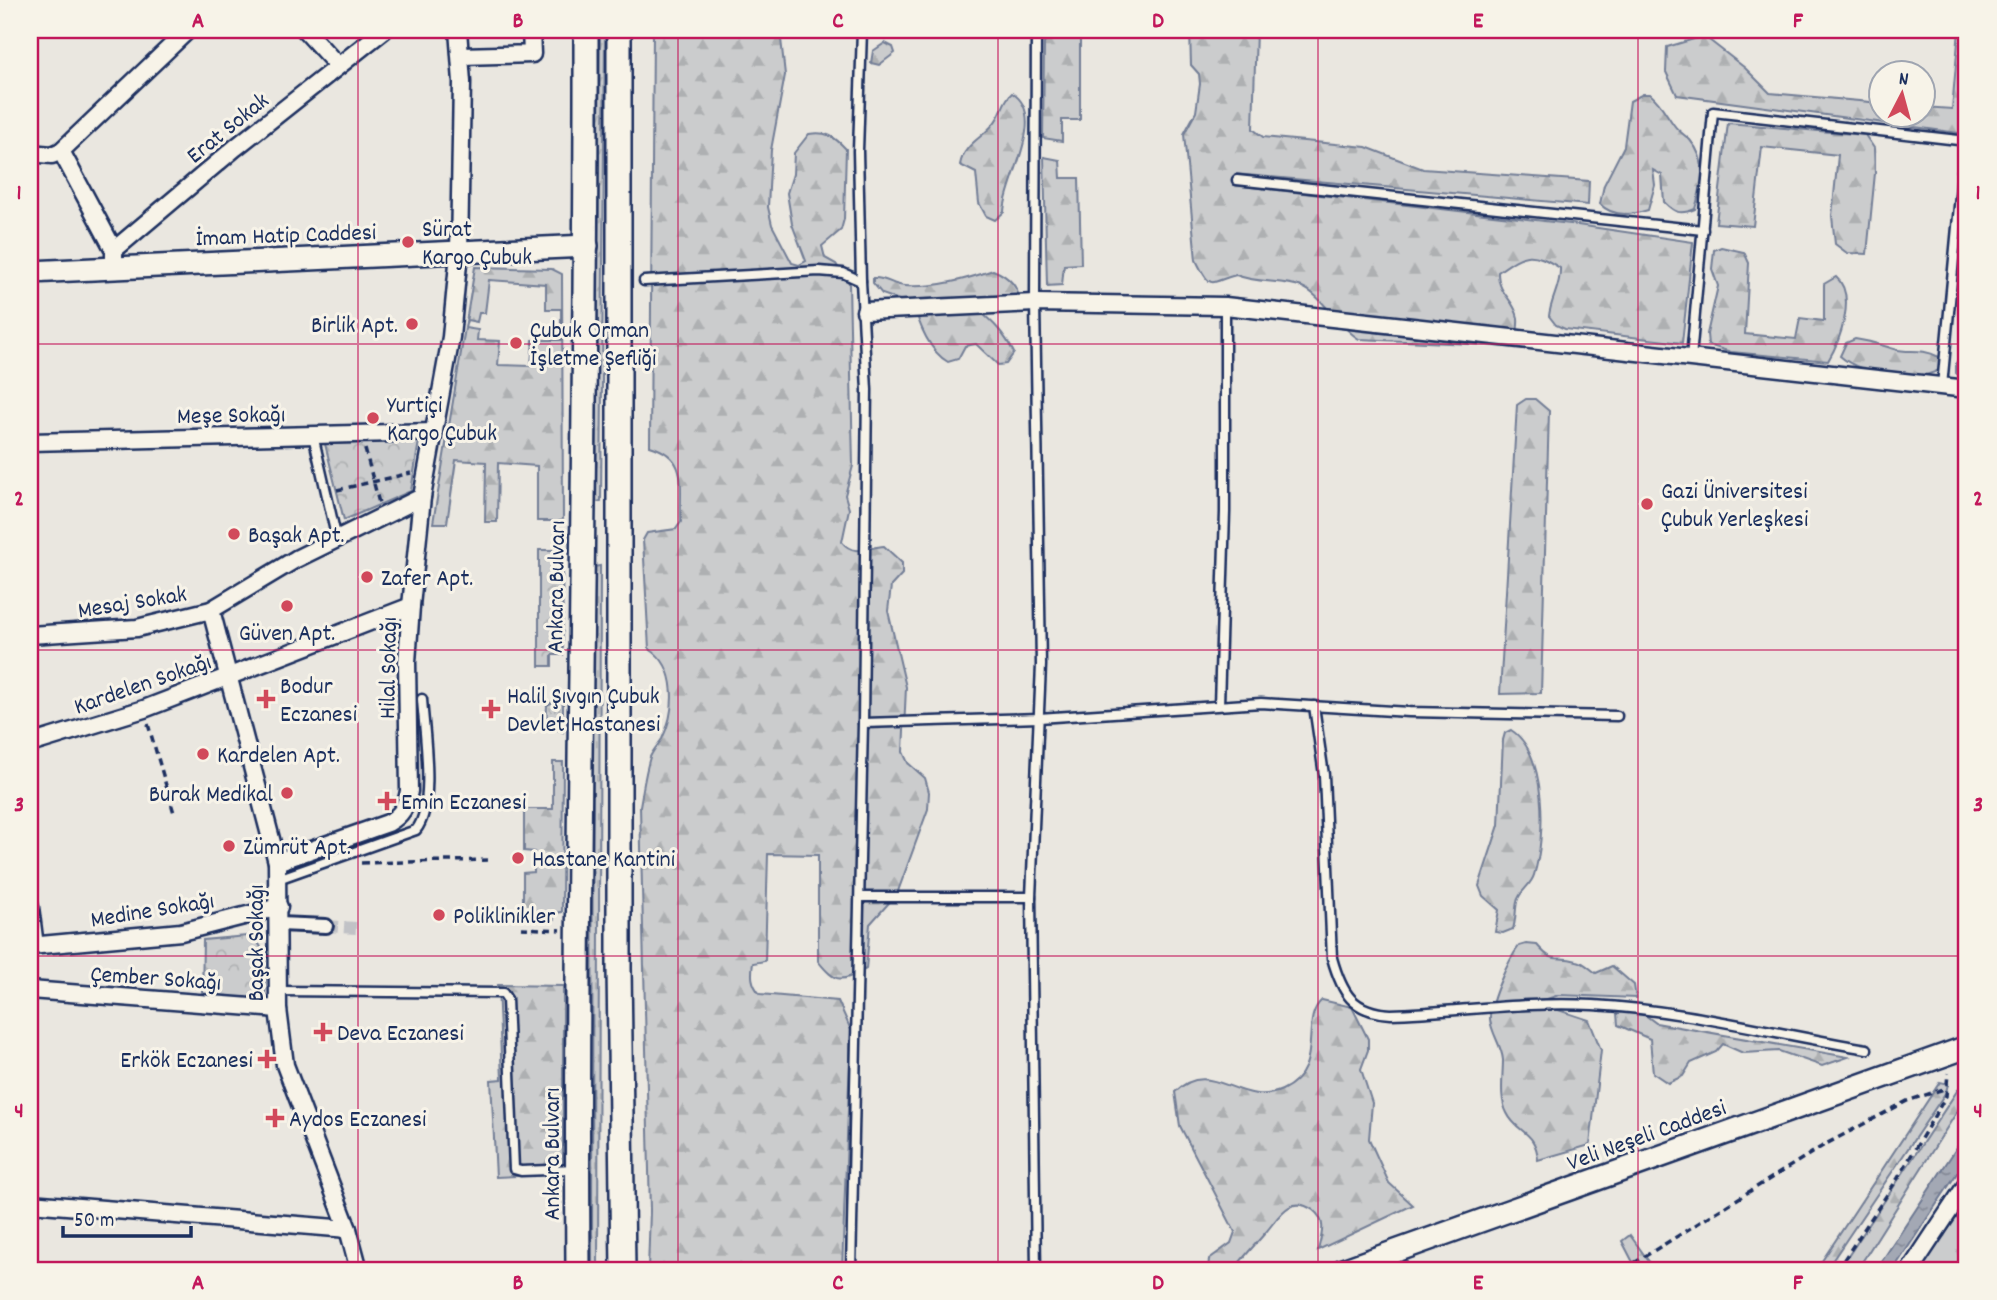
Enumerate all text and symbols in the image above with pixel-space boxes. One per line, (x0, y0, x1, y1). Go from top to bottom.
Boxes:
text: A (192, 6, 204, 39)
text: B (513, 6, 524, 39)
text: C (832, 6, 844, 39)
text: D (1152, 6, 1164, 39)
text: E (1473, 6, 1484, 39)
text: F (1793, 6, 1804, 39)
north arrow (1868, 60, 1938, 130)
text: N (1897, 67, 1909, 94)
street label: Erat Sokak (180, 85, 278, 173)
text: 1 (16, 178, 22, 211)
text: 1 (1975, 178, 1981, 211)
place label: Sürat Kargo Çubuk (422, 214, 532, 276)
street label: İmam Hatip Caddesi (195, 217, 377, 257)
marker: Sürat Kargo Çubuk (400, 234, 416, 250)
place label: Birlik Apt. (311, 310, 398, 344)
place label: Çubuk Orman İşletme Şefliği (530, 315, 656, 377)
marker: Birlik Apt. (404, 316, 420, 332)
marker: Çubuk Orman İşletme Şefliği (508, 335, 524, 351)
place label: Yurtiçi Kargo Çubuk (387, 390, 497, 452)
street label: Meşe Sokağı (177, 399, 286, 435)
marker: Yurtiçi Kargo Çubuk (365, 410, 381, 426)
place label: Gazi Üniversitesi Çubuk Yerleşkesi (1661, 476, 1808, 538)
text: 2 (14, 484, 24, 517)
text: 2 (1973, 484, 1983, 517)
marker: Gazi Üniversitesi Çubuk Yerleşkesi (1639, 496, 1655, 512)
place label: Başak Apt. (248, 520, 345, 554)
street label: Ankara Bulvarı (540, 520, 576, 654)
marker: Başak Apt. (226, 526, 242, 542)
place label: Zafer Apt. (381, 563, 473, 597)
marker: Zafer Apt. (359, 569, 375, 585)
street label: Mesaj Sokak (76, 579, 189, 629)
marker: Güven Apt. (279, 598, 295, 614)
street label: Hilal Sokağı (372, 617, 408, 719)
place label: Güven Apt. (239, 618, 335, 652)
street label: Kardelen Sokağı (70, 646, 216, 725)
place label: Bodur Eczanesi (280, 671, 357, 733)
place label: Halil Şıvgın Çubuk Devlet Hastanesi (507, 681, 660, 743)
marker: Bodur Eczanesi (258, 691, 274, 707)
marker: Halil Şıvgın Çubuk Devlet Hastanesi (481, 699, 501, 719)
place label: Kardelen Apt. (217, 740, 340, 774)
marker: Kardelen Apt. (195, 746, 211, 762)
place label: Burak Medikal (149, 779, 273, 813)
marker: Burak Medikal (279, 785, 295, 801)
place label: Emin Eczanesi (401, 787, 526, 821)
text: 3 (14, 790, 24, 823)
text: 3 (1973, 790, 1983, 823)
marker: Emin Eczanesi (379, 793, 395, 809)
place label: Zümrüt Apt. (243, 832, 351, 866)
marker: Zümrüt Apt. (221, 838, 237, 854)
place label: Hastane Kantini (532, 844, 675, 878)
marker: Hastane Kantini (510, 850, 526, 866)
street label: Medine Sokağı (88, 885, 217, 939)
street label: Başak Sokağı (241, 885, 275, 1001)
place label: Poliklinikler (453, 901, 555, 935)
marker: Poliklinikler (431, 907, 447, 923)
street label: Çember Sokağı (89, 958, 222, 1002)
place label: Deva Eczanesi (337, 1018, 464, 1052)
marker: Deva Eczanesi (315, 1024, 331, 1040)
place label: Erkök Eczanesi (120, 1045, 253, 1079)
marker: Erkök Eczanesi (259, 1051, 275, 1067)
street label: Ankara Bulvarı (537, 1088, 571, 1220)
street label: Veli Neşeli Caddesi (1563, 1092, 1731, 1181)
text: 4 (14, 1096, 24, 1129)
text: 4 (1973, 1096, 1983, 1129)
place label: Aydos Eczanesi (289, 1104, 426, 1138)
marker: Aydos Eczanesi (267, 1110, 283, 1126)
scale bar (63, 1195, 191, 1239)
text: 50 m (74, 1207, 114, 1237)
text: A (192, 1268, 204, 1300)
text: B (513, 1268, 524, 1300)
text: C (832, 1268, 844, 1300)
text: D (1152, 1268, 1164, 1300)
text: E (1473, 1268, 1484, 1300)
text: F (1793, 1268, 1804, 1300)

